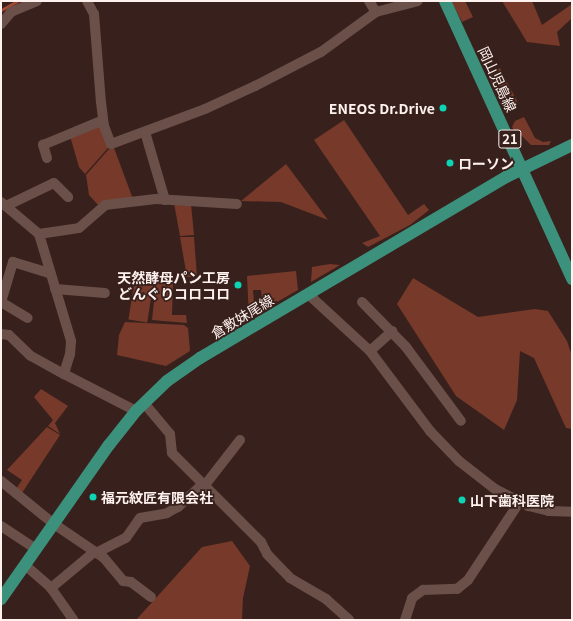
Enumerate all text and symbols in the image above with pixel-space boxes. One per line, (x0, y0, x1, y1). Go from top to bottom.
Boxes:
street label: 岡山児島線 (476, 44, 520, 114)
place label: ENEOS Dr.Drive (329, 100, 435, 116)
marker: ENEOS Dr.Drive (438, 103, 448, 113)
road number: 21 (498, 128, 522, 150)
place label: ローソン (458, 155, 514, 171)
marker: ローソン (445, 158, 455, 168)
place label: 天然酵母パン工房 どんぐりコロコロ (118, 269, 230, 302)
marker: 天然酵母パン工房 どんぐりコロコロ (233, 280, 243, 290)
street label: 倉敷妹尾線 (208, 291, 276, 341)
place label: 福元紋匠有限会社 (101, 489, 213, 505)
marker: 福元紋匠有限会社 (88, 492, 98, 502)
place label: 山下歯科医院 (470, 492, 554, 508)
marker: 山下歯科医院 (457, 495, 467, 505)

